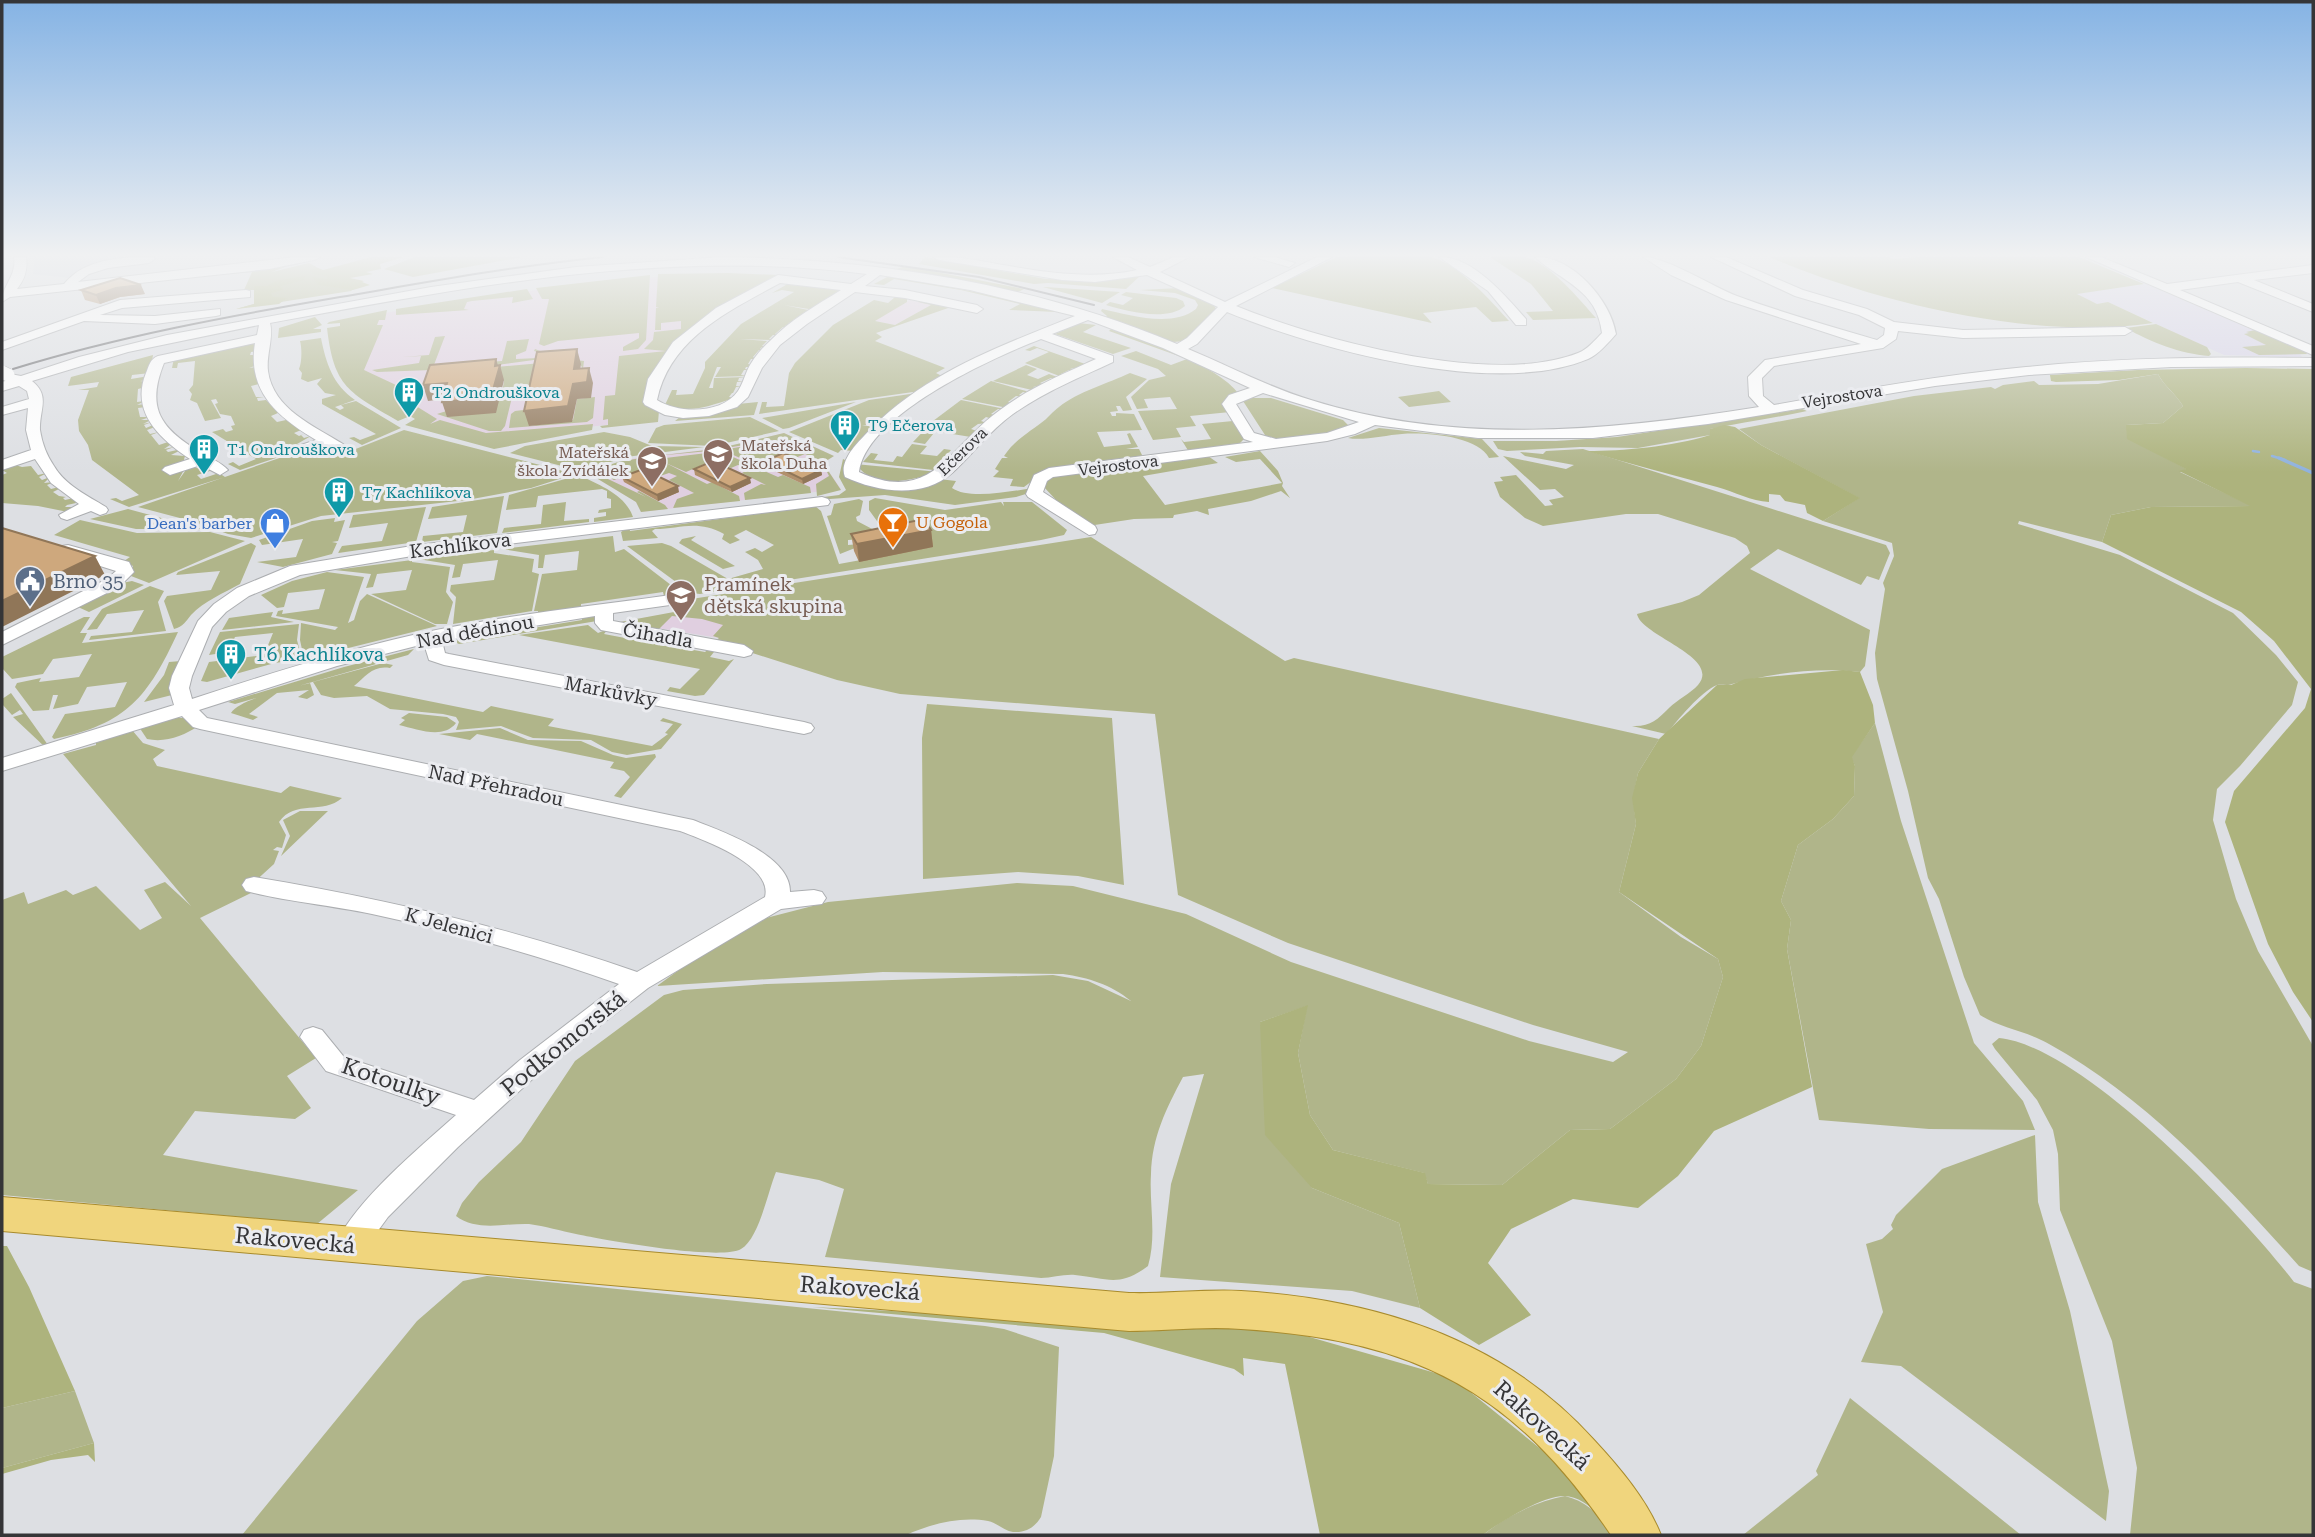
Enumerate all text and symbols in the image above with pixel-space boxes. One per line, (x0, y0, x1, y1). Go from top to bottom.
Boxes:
building icon: T2 Ondrouškova (392, 375, 426, 419)
street label: Vejrostova (1801, 381, 1884, 412)
place label: T2 Ondrouškova (432, 383, 560, 402)
building icon: T9 Ečerova (828, 408, 862, 452)
place label: T9 Ečerova (868, 416, 954, 435)
street label: Ečerova (934, 423, 991, 480)
building icon: T1 Ondrouškova (187, 432, 221, 476)
place label: Mateřská škola Duha (741, 436, 827, 473)
school or university icon: Mateřská škola Duha (701, 437, 735, 481)
place label: T1 Ondrouškova (227, 440, 355, 459)
place label: Mateřská škola Zvídálek (517, 443, 629, 480)
school or university icon: Mateřská škola Zvídálek (635, 444, 669, 488)
street label: Vejrostova (1077, 451, 1160, 480)
building icon: T7 Kachlíkova (322, 475, 356, 519)
place label: T7 Kachlíkova (362, 483, 472, 502)
bar icon: U Gogola (876, 505, 910, 549)
shop icon: Dean's barber (258, 506, 292, 550)
place label: U Gogola (916, 513, 988, 532)
place label: Dean's barber (147, 514, 252, 533)
street label: Kachlíkova (408, 528, 513, 563)
public building icon: Brno 35 (13, 564, 47, 608)
place label: Brno 35 (53, 570, 124, 593)
place label: Pramínek dětská skupina (704, 573, 844, 618)
school or university icon: Pramínek dětská skupina (664, 578, 698, 622)
street label: Nad dědinou (415, 610, 536, 653)
street label: Čihadla (621, 618, 695, 653)
building icon: T6 Kachlíkova (214, 637, 248, 681)
place label: T6 Kachlíkova (254, 643, 385, 666)
street label: Markůvky (563, 671, 660, 712)
street label: Nad Přehradou (426, 760, 566, 811)
street label: K Jelenici (402, 903, 496, 948)
street label: Podkomorská (495, 984, 632, 1102)
street label: Kotoulky (338, 1052, 444, 1111)
street label: Rakovecká (234, 1222, 357, 1259)
street label: Rakovecká (799, 1271, 922, 1306)
street label: Rakovecká (1488, 1375, 1596, 1476)

